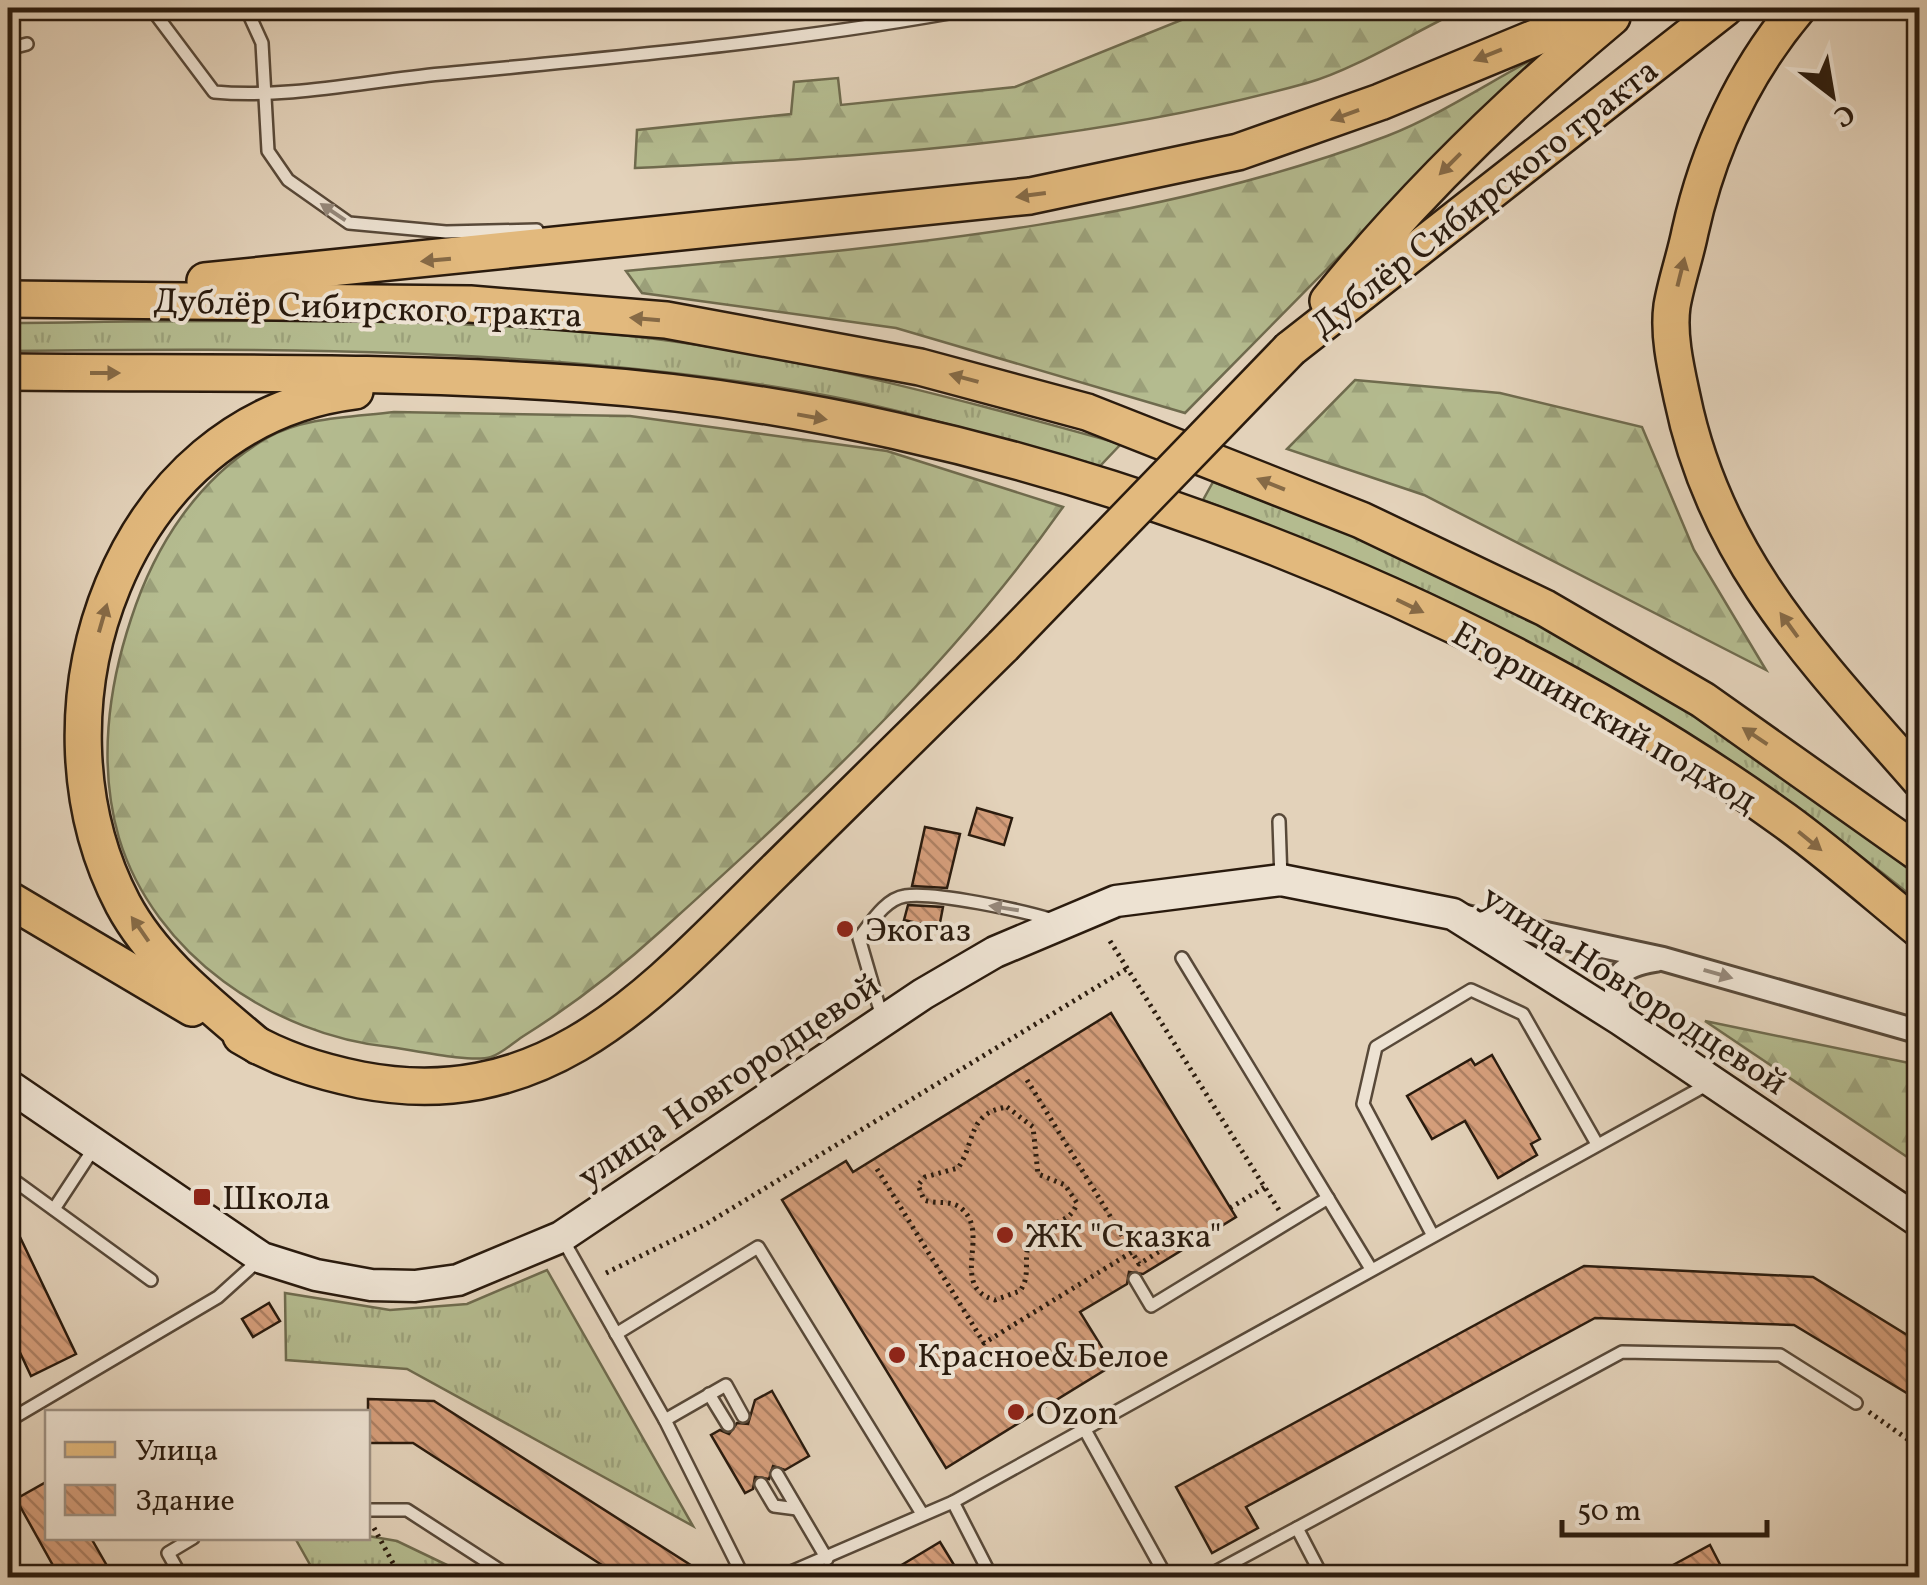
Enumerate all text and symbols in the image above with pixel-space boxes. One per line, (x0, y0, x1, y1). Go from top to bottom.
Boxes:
north arrow (1782, 45, 1882, 145)
one-way arrow (1473, 47, 1503, 63)
street label: Дублёр Сибирского тракта (1302, 48, 1670, 350)
text: С (1826, 93, 1861, 136)
one-way arrow (1330, 108, 1360, 123)
one-way arrow (1438, 152, 1462, 176)
one-way arrow (1015, 188, 1046, 204)
one-way arrow (319, 203, 346, 222)
one-way arrow (419, 252, 451, 268)
one-way arrow (1674, 256, 1689, 287)
street label: Дублёр Сибирского тракта (153, 279, 583, 341)
one-way arrow (628, 310, 660, 326)
one-way arrow (89, 365, 121, 381)
one-way arrow (948, 370, 979, 386)
one-way arrow (797, 410, 829, 425)
one-way arrow (1255, 476, 1285, 492)
one-way arrow (1396, 598, 1425, 615)
one-way arrow (96, 602, 111, 633)
street label: Егоршинский подход (1442, 612, 1765, 826)
one-way arrow (1780, 612, 1800, 638)
one-way arrow (1742, 727, 1769, 746)
one-way arrow (1798, 830, 1823, 851)
street label: улица Новгородцевой (1471, 875, 1795, 1108)
one-way arrow (987, 900, 1019, 915)
place label: Экогаз (865, 908, 971, 956)
one-way arrow (131, 916, 150, 943)
marker: Экогаз (834, 918, 856, 940)
street label: улица Новгородцевой (569, 963, 890, 1202)
one-way arrow (1703, 967, 1734, 983)
place label: Школа (222, 1176, 331, 1224)
marker: Школа (191, 1186, 213, 1208)
place label: ЖК "Сказка" (1025, 1214, 1222, 1262)
marker: ЖК "Сказка" (994, 1224, 1016, 1246)
place label: Красное&Белое (917, 1334, 1169, 1382)
marker: Красное&Белое (886, 1344, 908, 1366)
place label: Ozon (1036, 1391, 1119, 1439)
marker: Ozon (1005, 1401, 1027, 1423)
legend (45, 1410, 370, 1540)
text: Улица (135, 1431, 218, 1473)
scale bar (1562, 1475, 1767, 1537)
text: Здание (135, 1481, 235, 1523)
text: 50 m (1577, 1491, 1641, 1533)

